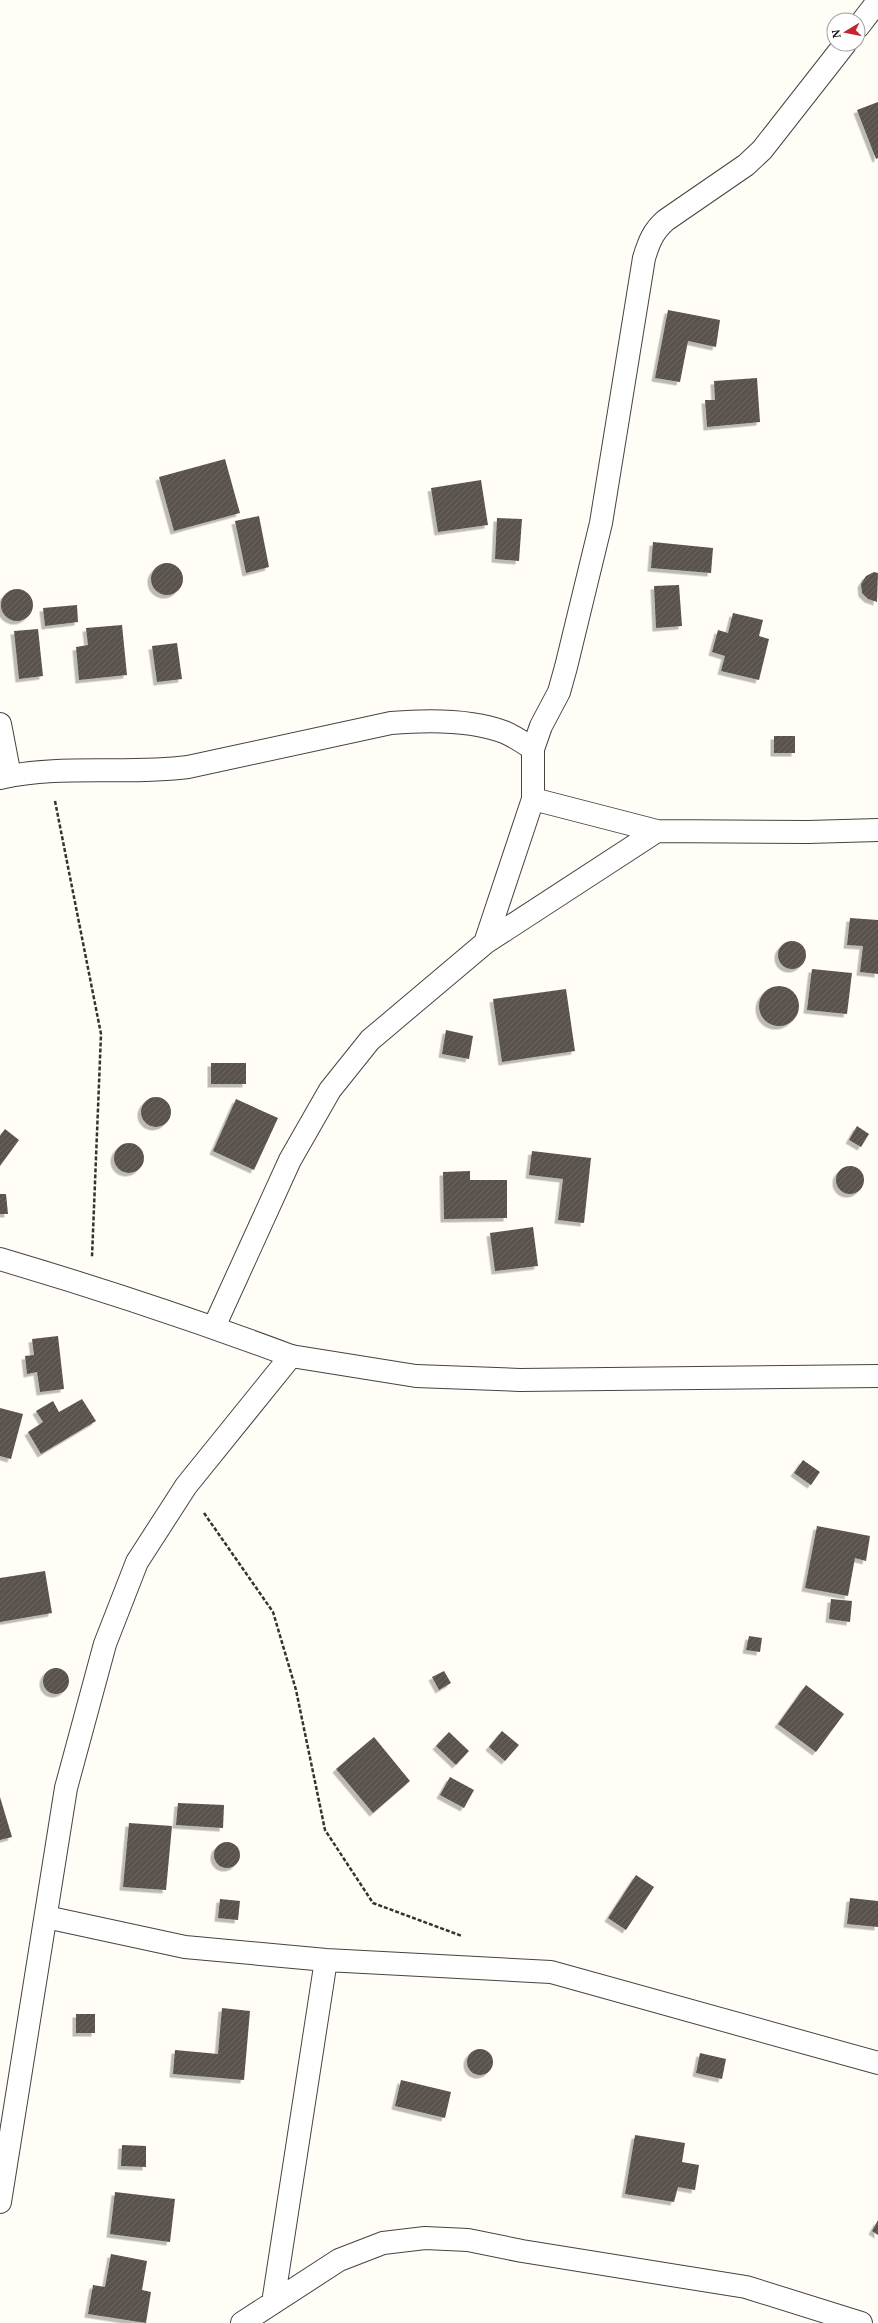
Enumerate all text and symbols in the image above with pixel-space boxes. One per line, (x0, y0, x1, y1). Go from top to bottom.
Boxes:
north arrow (826, 12, 866, 52)
text: N (828, 28, 844, 39)

